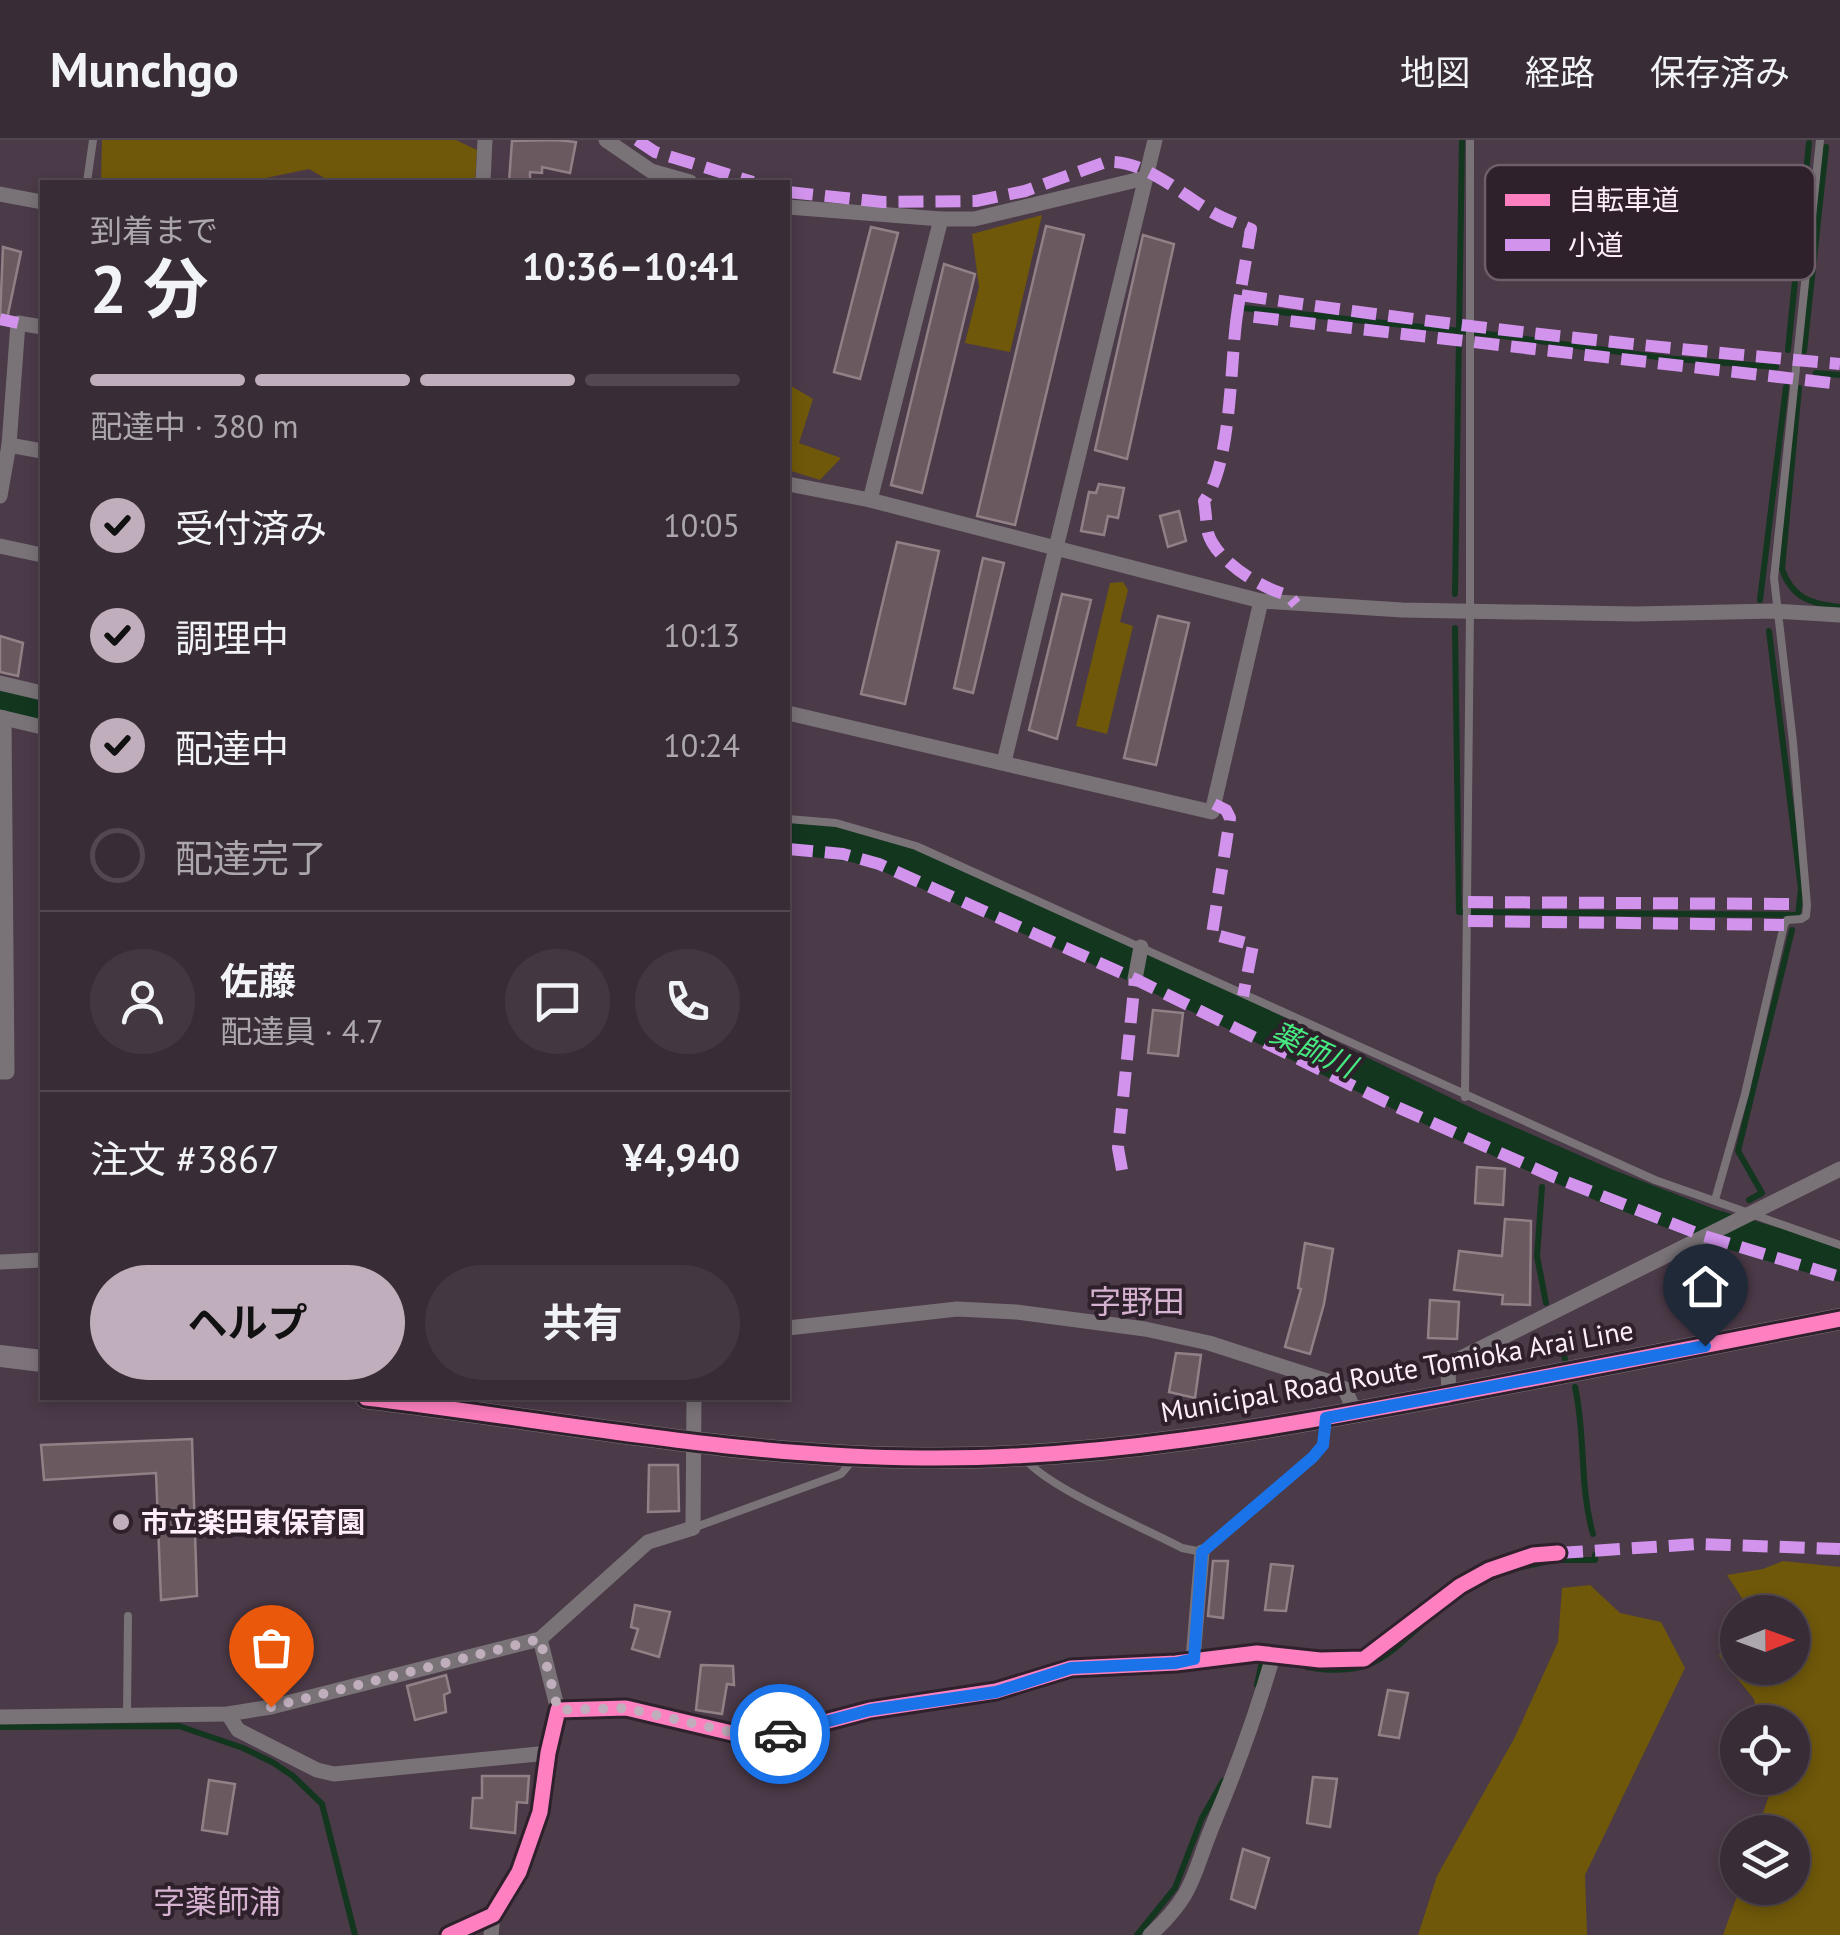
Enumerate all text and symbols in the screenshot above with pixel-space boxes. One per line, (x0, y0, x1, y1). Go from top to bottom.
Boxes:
text: Munchgo (50, 38, 239, 100)
text: 地図 (1400, 49, 1470, 95)
text: 経路 (1525, 49, 1595, 95)
text: 保存済み (1650, 49, 1790, 95)
legend (1485, 165, 1815, 280)
text: 自転車道 (1568, 181, 1680, 218)
text: 到着まで (90, 209, 218, 251)
text: 小道 (1568, 226, 1624, 263)
text: 10:36–10:41 (522, 241, 740, 290)
text: 2 分 (90, 246, 208, 330)
text: 配達中 · 380 m (90, 405, 298, 447)
icon: check (90, 498, 145, 553)
text: 受付済み (175, 503, 327, 552)
text: 10:05 (663, 504, 740, 546)
icon: check (90, 608, 145, 663)
text: 調理中 (175, 613, 289, 662)
text: 10:13 (663, 614, 740, 656)
icon: check (90, 718, 145, 773)
text: 配達中 (175, 723, 289, 772)
text: 10:24 (663, 724, 740, 766)
text: 配達完了 (175, 833, 327, 882)
button: person (90, 949, 195, 1054)
button: chat (505, 949, 610, 1054)
button: phone (635, 949, 740, 1054)
text: 佐藤 (220, 956, 296, 1005)
text: 配達員 · 4.7 (220, 1010, 383, 1052)
water label: 薬師川 (1265, 1012, 1365, 1087)
text: ¥4,940 (623, 1132, 740, 1181)
text: 注文 #3867 (90, 1134, 280, 1183)
pin (1663, 1244, 1748, 1347)
icon: home (1678, 1259, 1733, 1314)
button: ヘルプ (90, 1265, 405, 1380)
button: 共有 (425, 1265, 740, 1380)
district label: 字野田 (1089, 1280, 1185, 1322)
street label: Municipal Road Route Tomioka Arai Line (1158, 1311, 1636, 1430)
place label: 市立楽田東保育園 (141, 1503, 365, 1540)
marker: 市立楽田東保育園 (110, 1511, 132, 1533)
north arrow (1720, 1595, 1810, 1685)
map controls (1720, 1595, 1810, 1905)
pin (229, 1605, 314, 1708)
icon: bag (244, 1620, 299, 1675)
courier (730, 1684, 830, 1784)
button: locate (1720, 1705, 1810, 1795)
icon: car (753, 1707, 808, 1762)
button: layers (1720, 1815, 1810, 1905)
district label: 字薬師浦 (153, 1880, 281, 1922)

